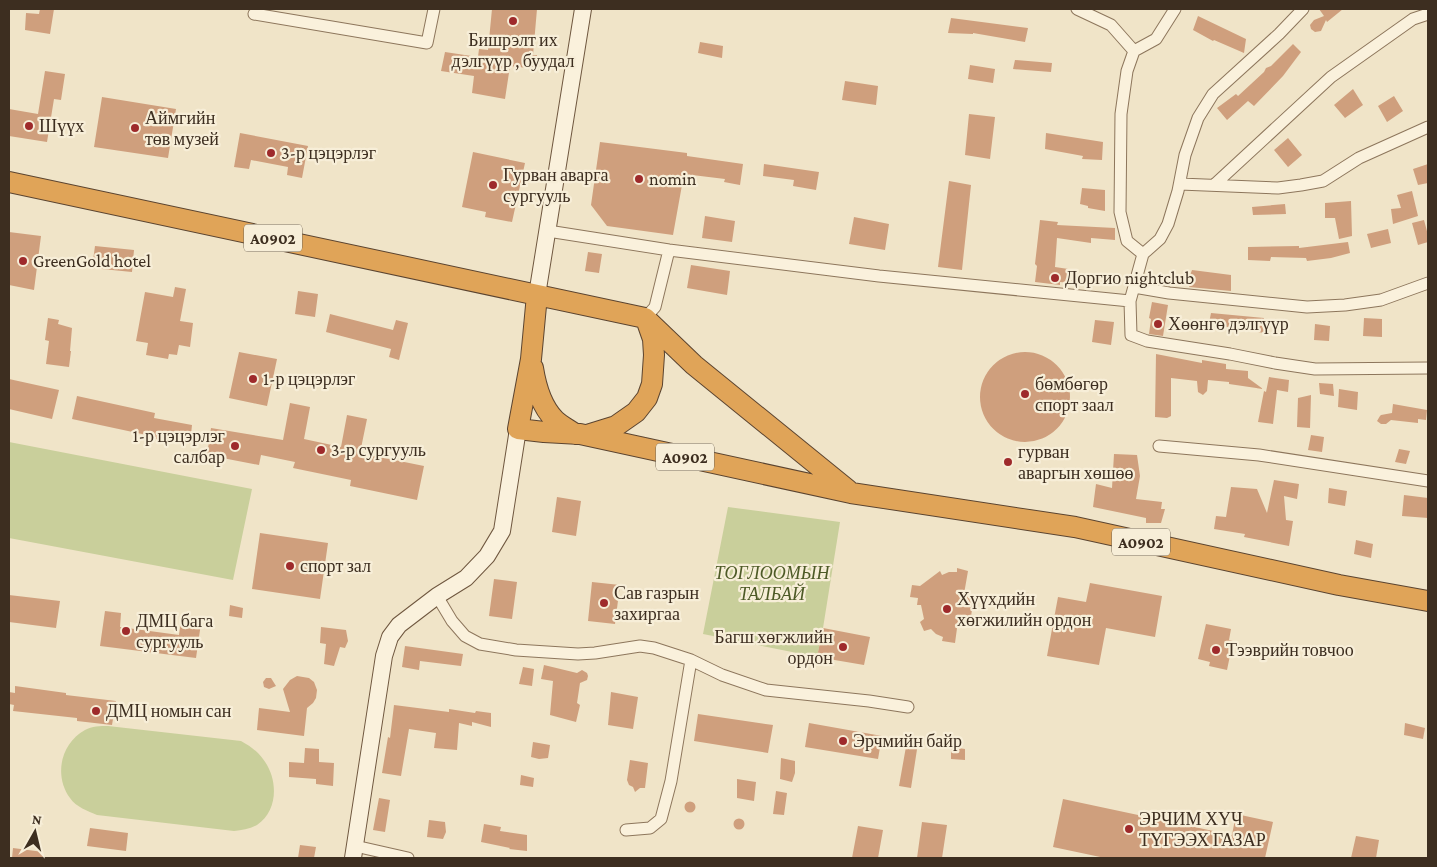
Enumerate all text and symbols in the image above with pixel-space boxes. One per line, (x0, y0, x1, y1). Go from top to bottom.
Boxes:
marker: Бишрэлт их дэлгүүр , буудал (507, 15, 519, 27)
place label: Бишрэлт их дэлгүүр , буудал (452, 30, 574, 71)
place label: Аймгийн төв музей (145, 108, 219, 149)
place label: Шүүх (39, 116, 84, 136)
marker: Шүүх (23, 120, 35, 132)
marker: Аймгийн төв музей (129, 122, 141, 134)
place label: 3-р цэцэрлэг (281, 143, 376, 163)
marker: 3-р цэцэрлэг (265, 147, 277, 159)
place label: Гурван аварга сургууль (503, 165, 609, 206)
place label: nomin (649, 169, 697, 189)
marker: nomin (633, 173, 645, 185)
marker: Гурван аварга сургууль (487, 179, 499, 191)
road number: A0902 (244, 224, 302, 252)
place label: GreenGold hotel (33, 251, 151, 271)
marker: GreenGold hotel (17, 255, 29, 267)
place label: Доргио nightclub (1065, 268, 1194, 288)
marker: Доргио nightclub (1049, 272, 1061, 284)
place label: Хөөнгө дэлгүүр (1168, 314, 1289, 334)
marker: Хөөнгө дэлгүүр (1152, 318, 1164, 330)
place label: 1-р цэцэрлэг (263, 369, 355, 389)
marker: 1-р цэцэрлэг (247, 373, 259, 385)
place label: бөмбөгөр спорт заал (1035, 374, 1114, 415)
marker: бөмбөгөр спорт заал (1019, 388, 1031, 400)
place label: 1-р цэцэрлэг салбар (133, 426, 225, 467)
marker: 1-р цэцэрлэг салбар (229, 440, 241, 452)
place label: 3-р сургууль (331, 440, 426, 460)
place label: гурван аваргын хөшөө (1018, 442, 1134, 483)
marker: 3-р сургууль (315, 444, 327, 456)
road number: A0902 (656, 444, 714, 471)
marker: гурван аваргын хөшөө (1002, 456, 1014, 468)
road number: A0902 (1112, 528, 1170, 556)
place label: спорт зал (300, 556, 371, 576)
marker: спорт зал (284, 560, 296, 572)
park label: ТОГЛООМЫН ТАЛБАЙ (715, 563, 830, 604)
place label: Сав газрын захиргаа (614, 583, 699, 624)
place label: Хүүхдийн хөгжилийн ордон (957, 589, 1092, 630)
marker: Сав газрын захиргаа (598, 597, 610, 609)
marker: Хүүхдийн хөгжилийн ордон (941, 603, 953, 615)
place label: ДМЦ бага сургууль (136, 611, 213, 652)
marker: ДМЦ бага сургууль (120, 625, 132, 637)
place label: Багш хөгжлийн ордон (714, 627, 833, 668)
place label: Тээврийн товчоо (1226, 640, 1354, 660)
marker: Багш хөгжлийн ордон (837, 641, 849, 653)
marker: Тээврийн товчоо (1210, 644, 1222, 656)
place label: ДМЦ номын сан (106, 701, 232, 721)
marker: ДМЦ номын сан (90, 705, 102, 717)
place label: Эрчмийн байр (853, 731, 962, 751)
marker: Эрчмийн байр (837, 735, 849, 747)
north arrow (10, 807, 60, 857)
place label: ЭРЧИМ ХҮЧ ТҮГЭЭХ ГАЗАР (1139, 809, 1266, 850)
text: N (31, 811, 43, 828)
marker: ЭРЧИМ ХҮЧ ТҮГЭЭХ ГАЗАР (1123, 823, 1135, 835)

